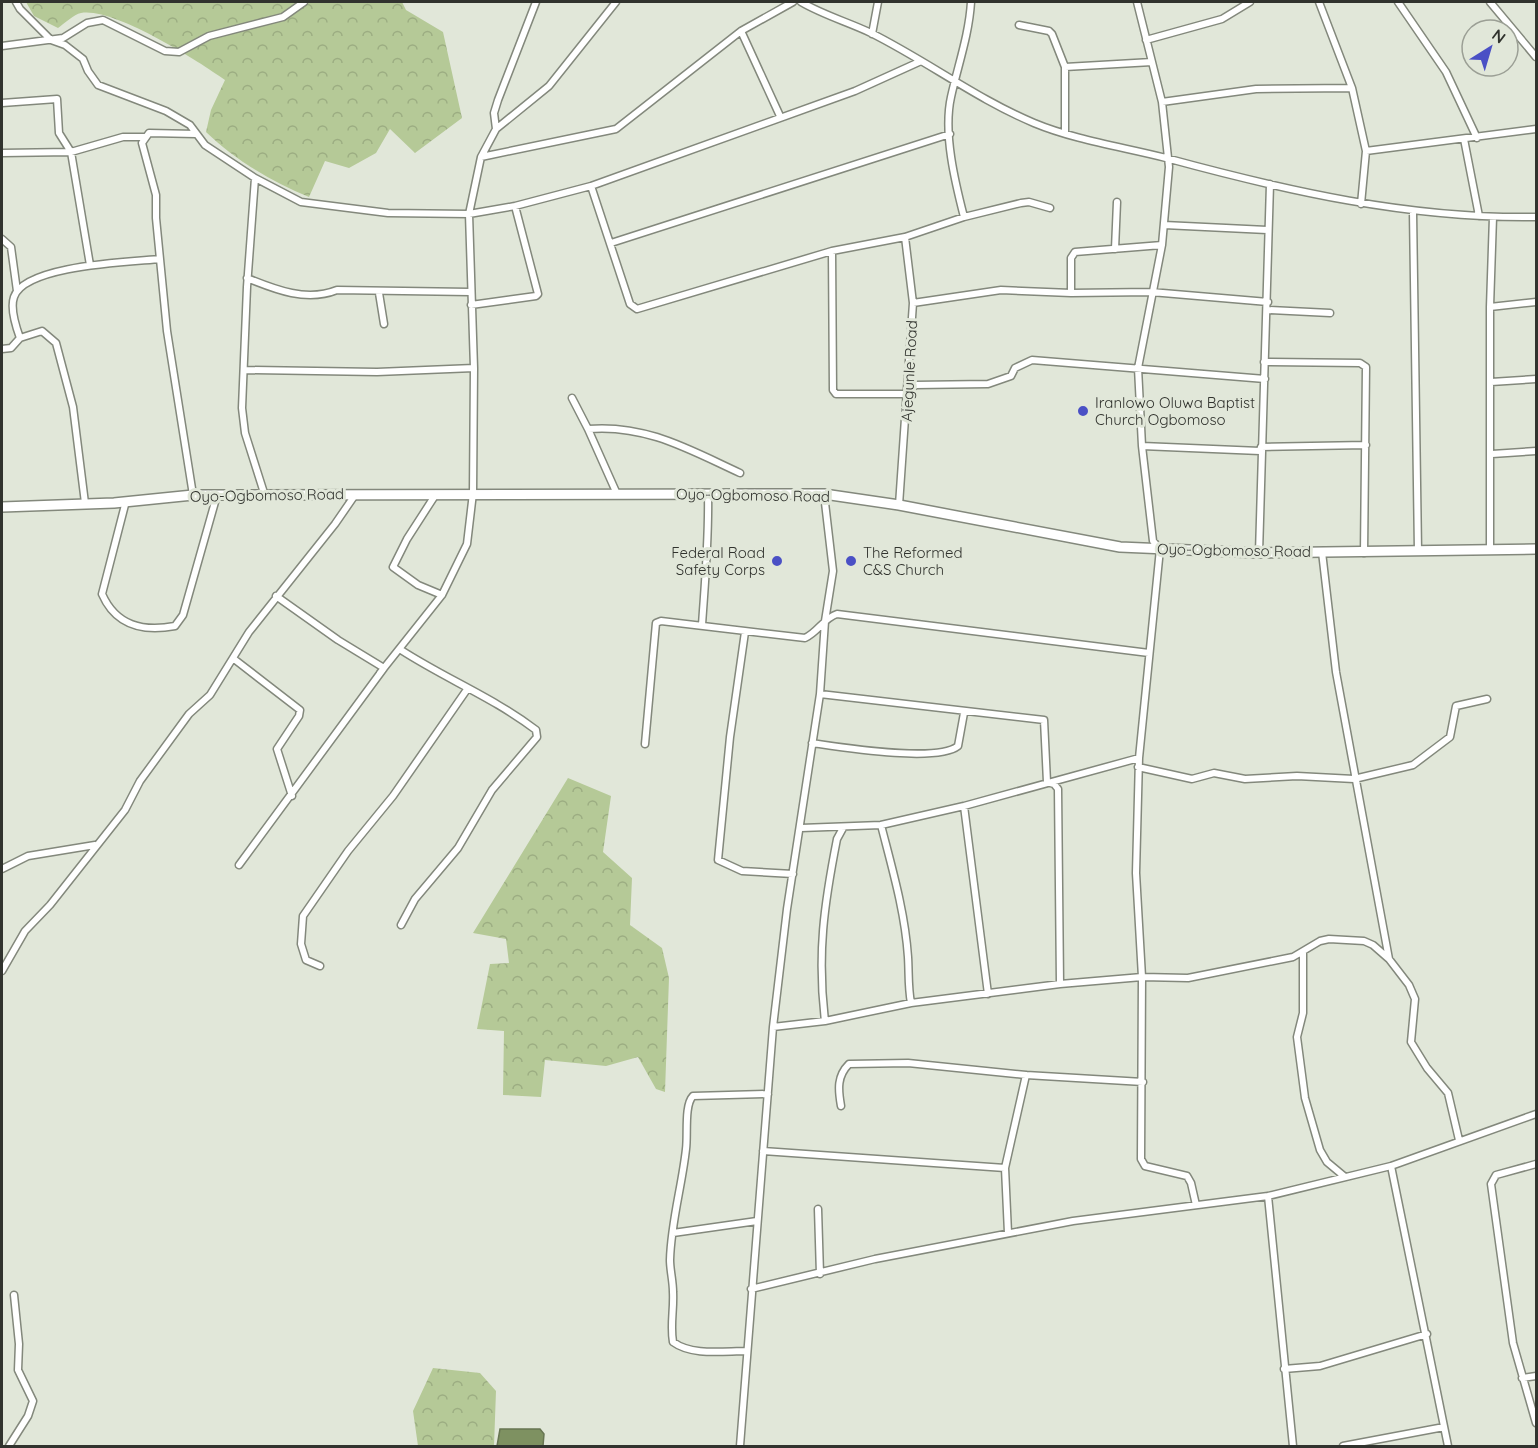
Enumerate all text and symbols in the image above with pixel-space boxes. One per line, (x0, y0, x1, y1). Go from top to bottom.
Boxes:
north arrow (1460, 18, 1520, 78)
text: N (1488, 24, 1510, 48)
street label: Ajegunle Road (897, 320, 921, 422)
place label: Iranlowo Oluwa Baptist Church Ogbomoso (1095, 393, 1255, 429)
marker: Iranlowo Oluwa Baptist Church Ogbomoso (1076, 404, 1090, 418)
street label: Oyo-Ogbomoso Road (190, 484, 344, 506)
street label: Oyo-Ogbomoso Road (676, 484, 830, 506)
street label: Oyo-Ogbomoso Road (1157, 539, 1311, 561)
place label: Federal Road Safety Corps (671, 543, 765, 579)
place label: The Reformed C&S Church (863, 543, 963, 579)
marker: Federal Road Safety Corps (770, 554, 784, 568)
marker: The Reformed C&S Church (844, 554, 858, 568)

